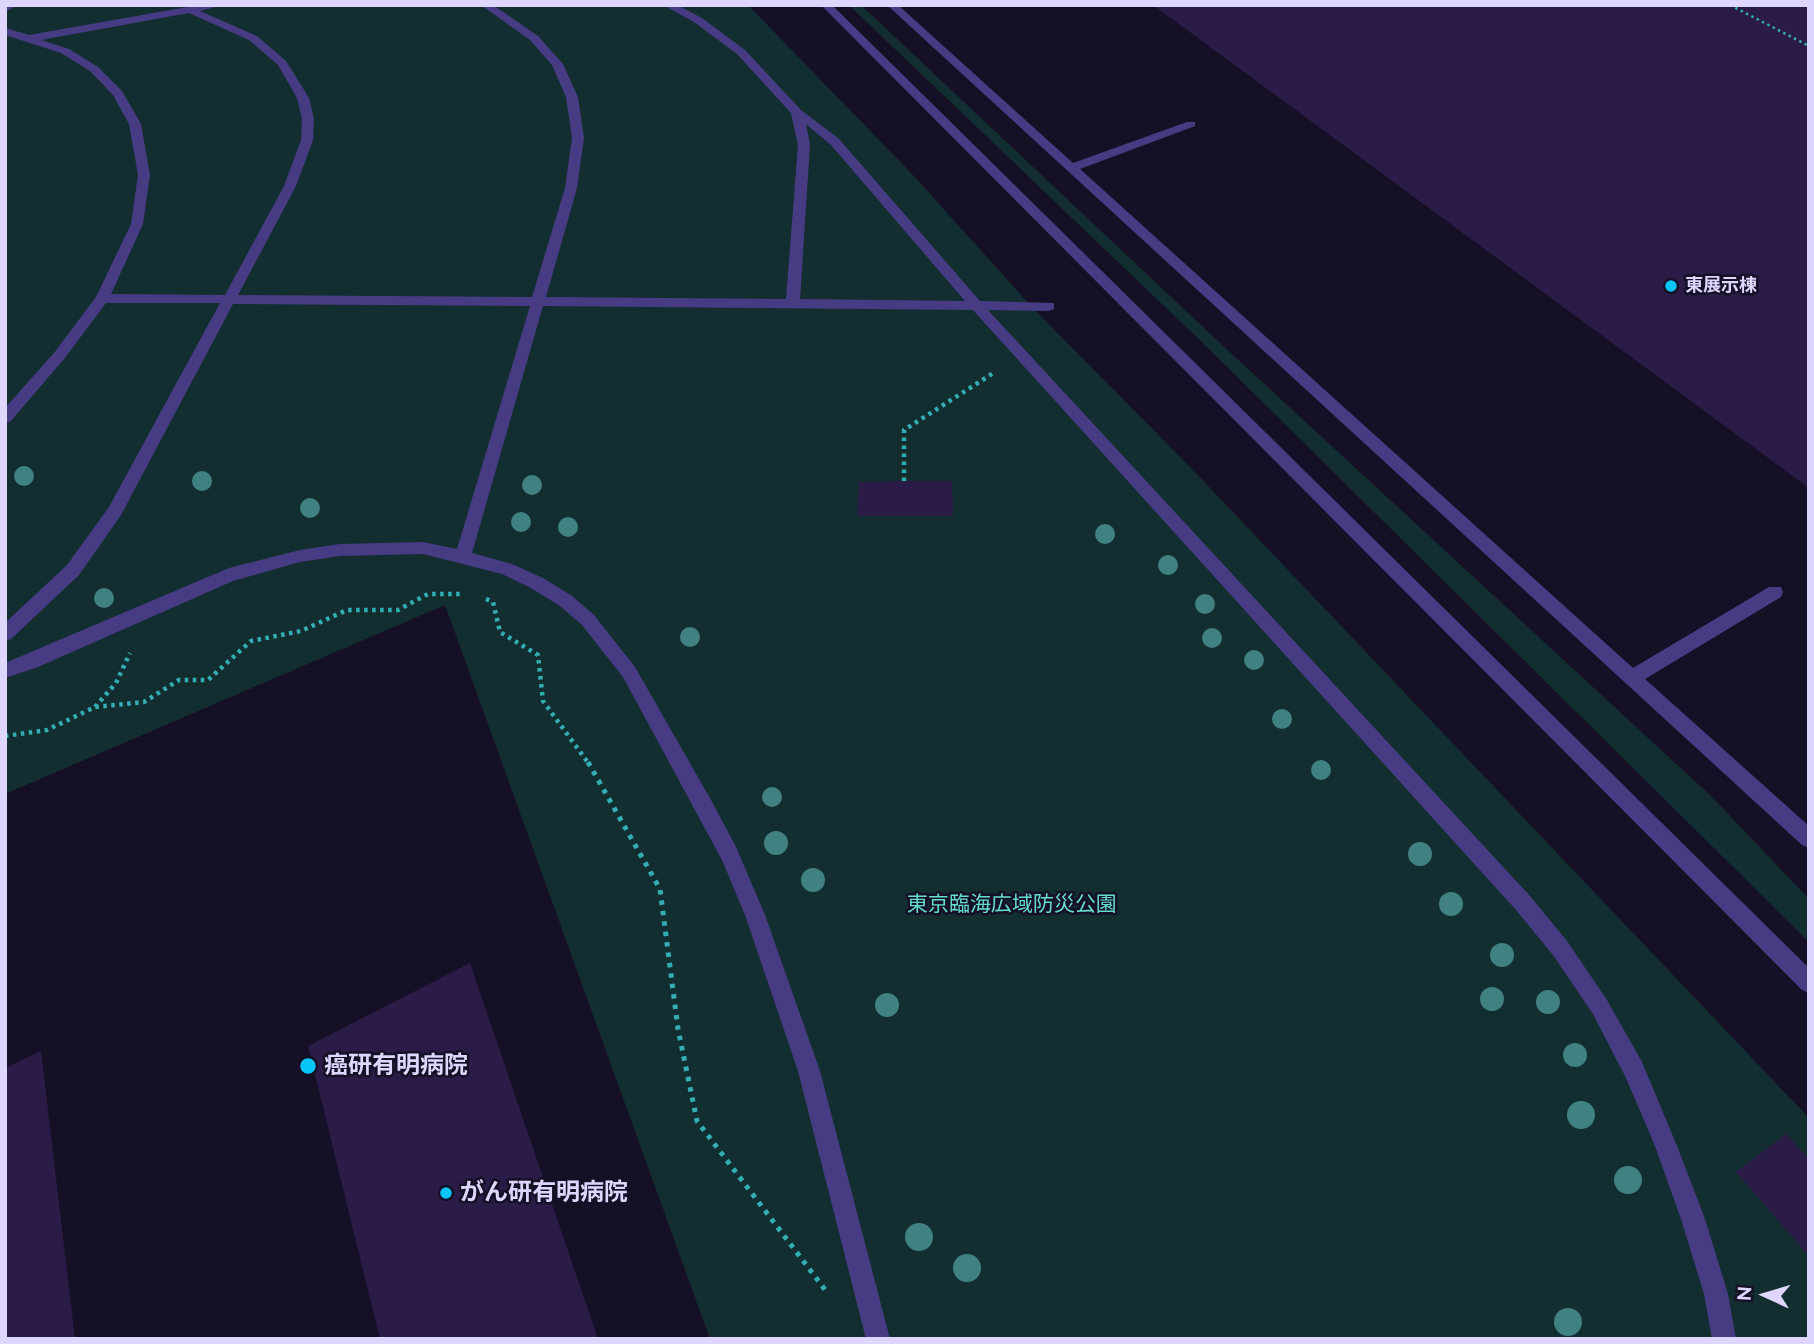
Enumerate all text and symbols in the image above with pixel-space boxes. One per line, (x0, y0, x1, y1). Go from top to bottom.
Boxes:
place label: 東展示棟 (1685, 275, 1757, 297)
marker: 東展示棟 (1663, 278, 1679, 294)
park label: 東京臨海広域防災公園 (907, 892, 1117, 918)
place label: 癌研有明病院 (324, 1052, 468, 1080)
marker: 癌研有明病院 (298, 1056, 318, 1076)
place label: がん研有明病院 (460, 1179, 628, 1207)
marker: がん研有明病院 (438, 1185, 454, 1201)
north arrow (1730, 1260, 1800, 1330)
text: N (1733, 1286, 1756, 1302)

